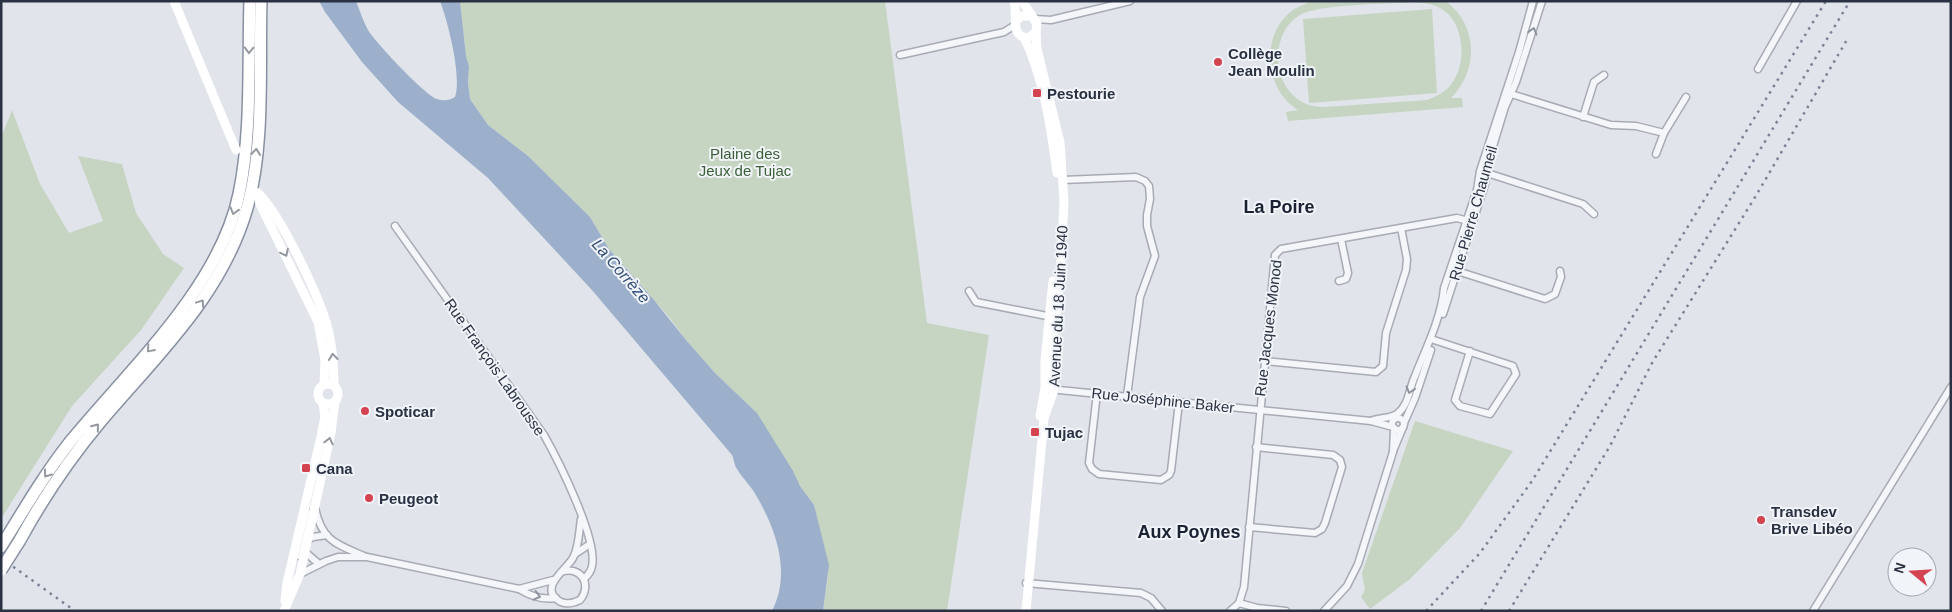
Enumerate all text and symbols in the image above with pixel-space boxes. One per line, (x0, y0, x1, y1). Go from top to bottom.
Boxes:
one-way arrow (1527, 28, 1537, 36)
place label: Collège Jean Moulin (1228, 45, 1315, 79)
one-way arrow (244, 46, 254, 54)
marker: Collège Jean Moulin (1212, 56, 1224, 68)
place label: Pestourie (1047, 85, 1115, 102)
marker: Pestourie (1031, 87, 1043, 99)
street label: Rue Pierre Chaumeil (1446, 144, 1500, 282)
park label: Plaine des Jeux de Tujac (699, 145, 792, 179)
one-way arrow (250, 148, 261, 156)
district label: La Poire (1243, 197, 1315, 217)
one-way arrow (230, 207, 240, 215)
street label: Avenue du 18 Juin 1940 (1045, 225, 1071, 387)
water label: La Corrèze (589, 236, 653, 307)
one-way arrow (279, 248, 289, 257)
street label: Rue Jacques Monod (1251, 259, 1285, 397)
street label: Rue François Labrousse (441, 295, 549, 439)
one-way arrow (195, 299, 204, 309)
one-way arrow (146, 343, 155, 352)
one-way arrow (328, 352, 339, 360)
street label: Rue Joséphine Baker (1091, 384, 1235, 416)
one-way arrow (1406, 386, 1416, 394)
place label: Spoticar (375, 403, 435, 420)
marker: Spoticar (359, 405, 371, 417)
one-way arrow (90, 424, 99, 433)
place label: Tujac (1045, 424, 1083, 441)
marker: Tujac (1029, 426, 1041, 438)
one-way arrow (323, 436, 334, 445)
place label: Cana (316, 460, 353, 477)
marker: Cana (300, 462, 312, 474)
one-way arrow (44, 468, 53, 478)
place label: Peugeot (379, 490, 438, 507)
marker: Peugeot (363, 492, 375, 504)
place label: Transdev Brive Libéo (1771, 503, 1853, 537)
marker: Transdev Brive Libéo (1755, 514, 1767, 526)
district label: Aux Poynes (1137, 522, 1241, 542)
north arrow (1887, 547, 1937, 597)
text: N (1890, 561, 1909, 575)
one-way arrow (532, 590, 541, 601)

